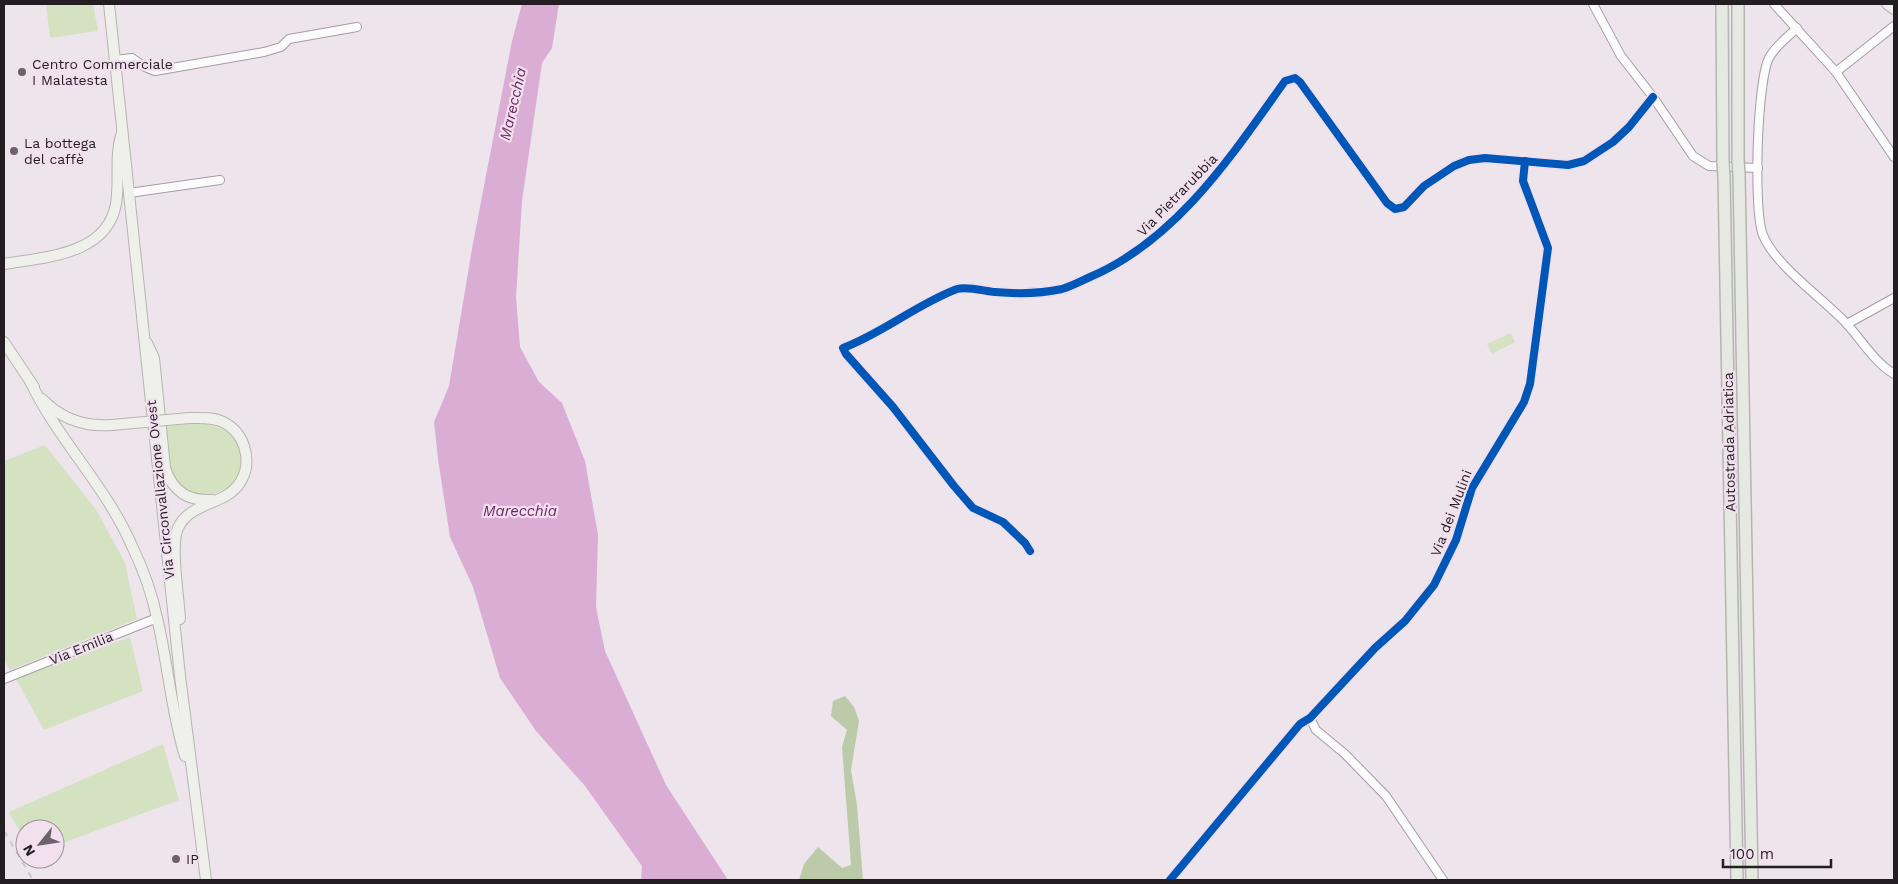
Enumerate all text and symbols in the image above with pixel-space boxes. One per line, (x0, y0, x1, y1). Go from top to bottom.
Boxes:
place label: Centro Commerciale I Malatesta (32, 56, 173, 88)
marker: Centro Commerciale I Malatesta (16, 66, 28, 78)
water label: Marecchia (496, 66, 530, 142)
place label: La bottega del caffè (24, 135, 96, 167)
marker: La bottega del caffè (8, 145, 20, 157)
street label: Via Pietrarubbia (1134, 150, 1220, 239)
street label: Autostrada Adriatica (1720, 372, 1738, 512)
street label: Via Circonvallazione Ovest (143, 399, 177, 581)
street label: Via dei Mulini (1427, 467, 1475, 559)
water label: Marecchia (483, 502, 557, 520)
street label: Via Emilia (47, 628, 115, 668)
north arrow (15, 819, 65, 869)
scale bar (1723, 836, 1830, 868)
text: N (19, 842, 38, 859)
text: 100 m (1730, 845, 1774, 863)
place label: IP (186, 851, 199, 867)
marker: IP (170, 853, 182, 865)

